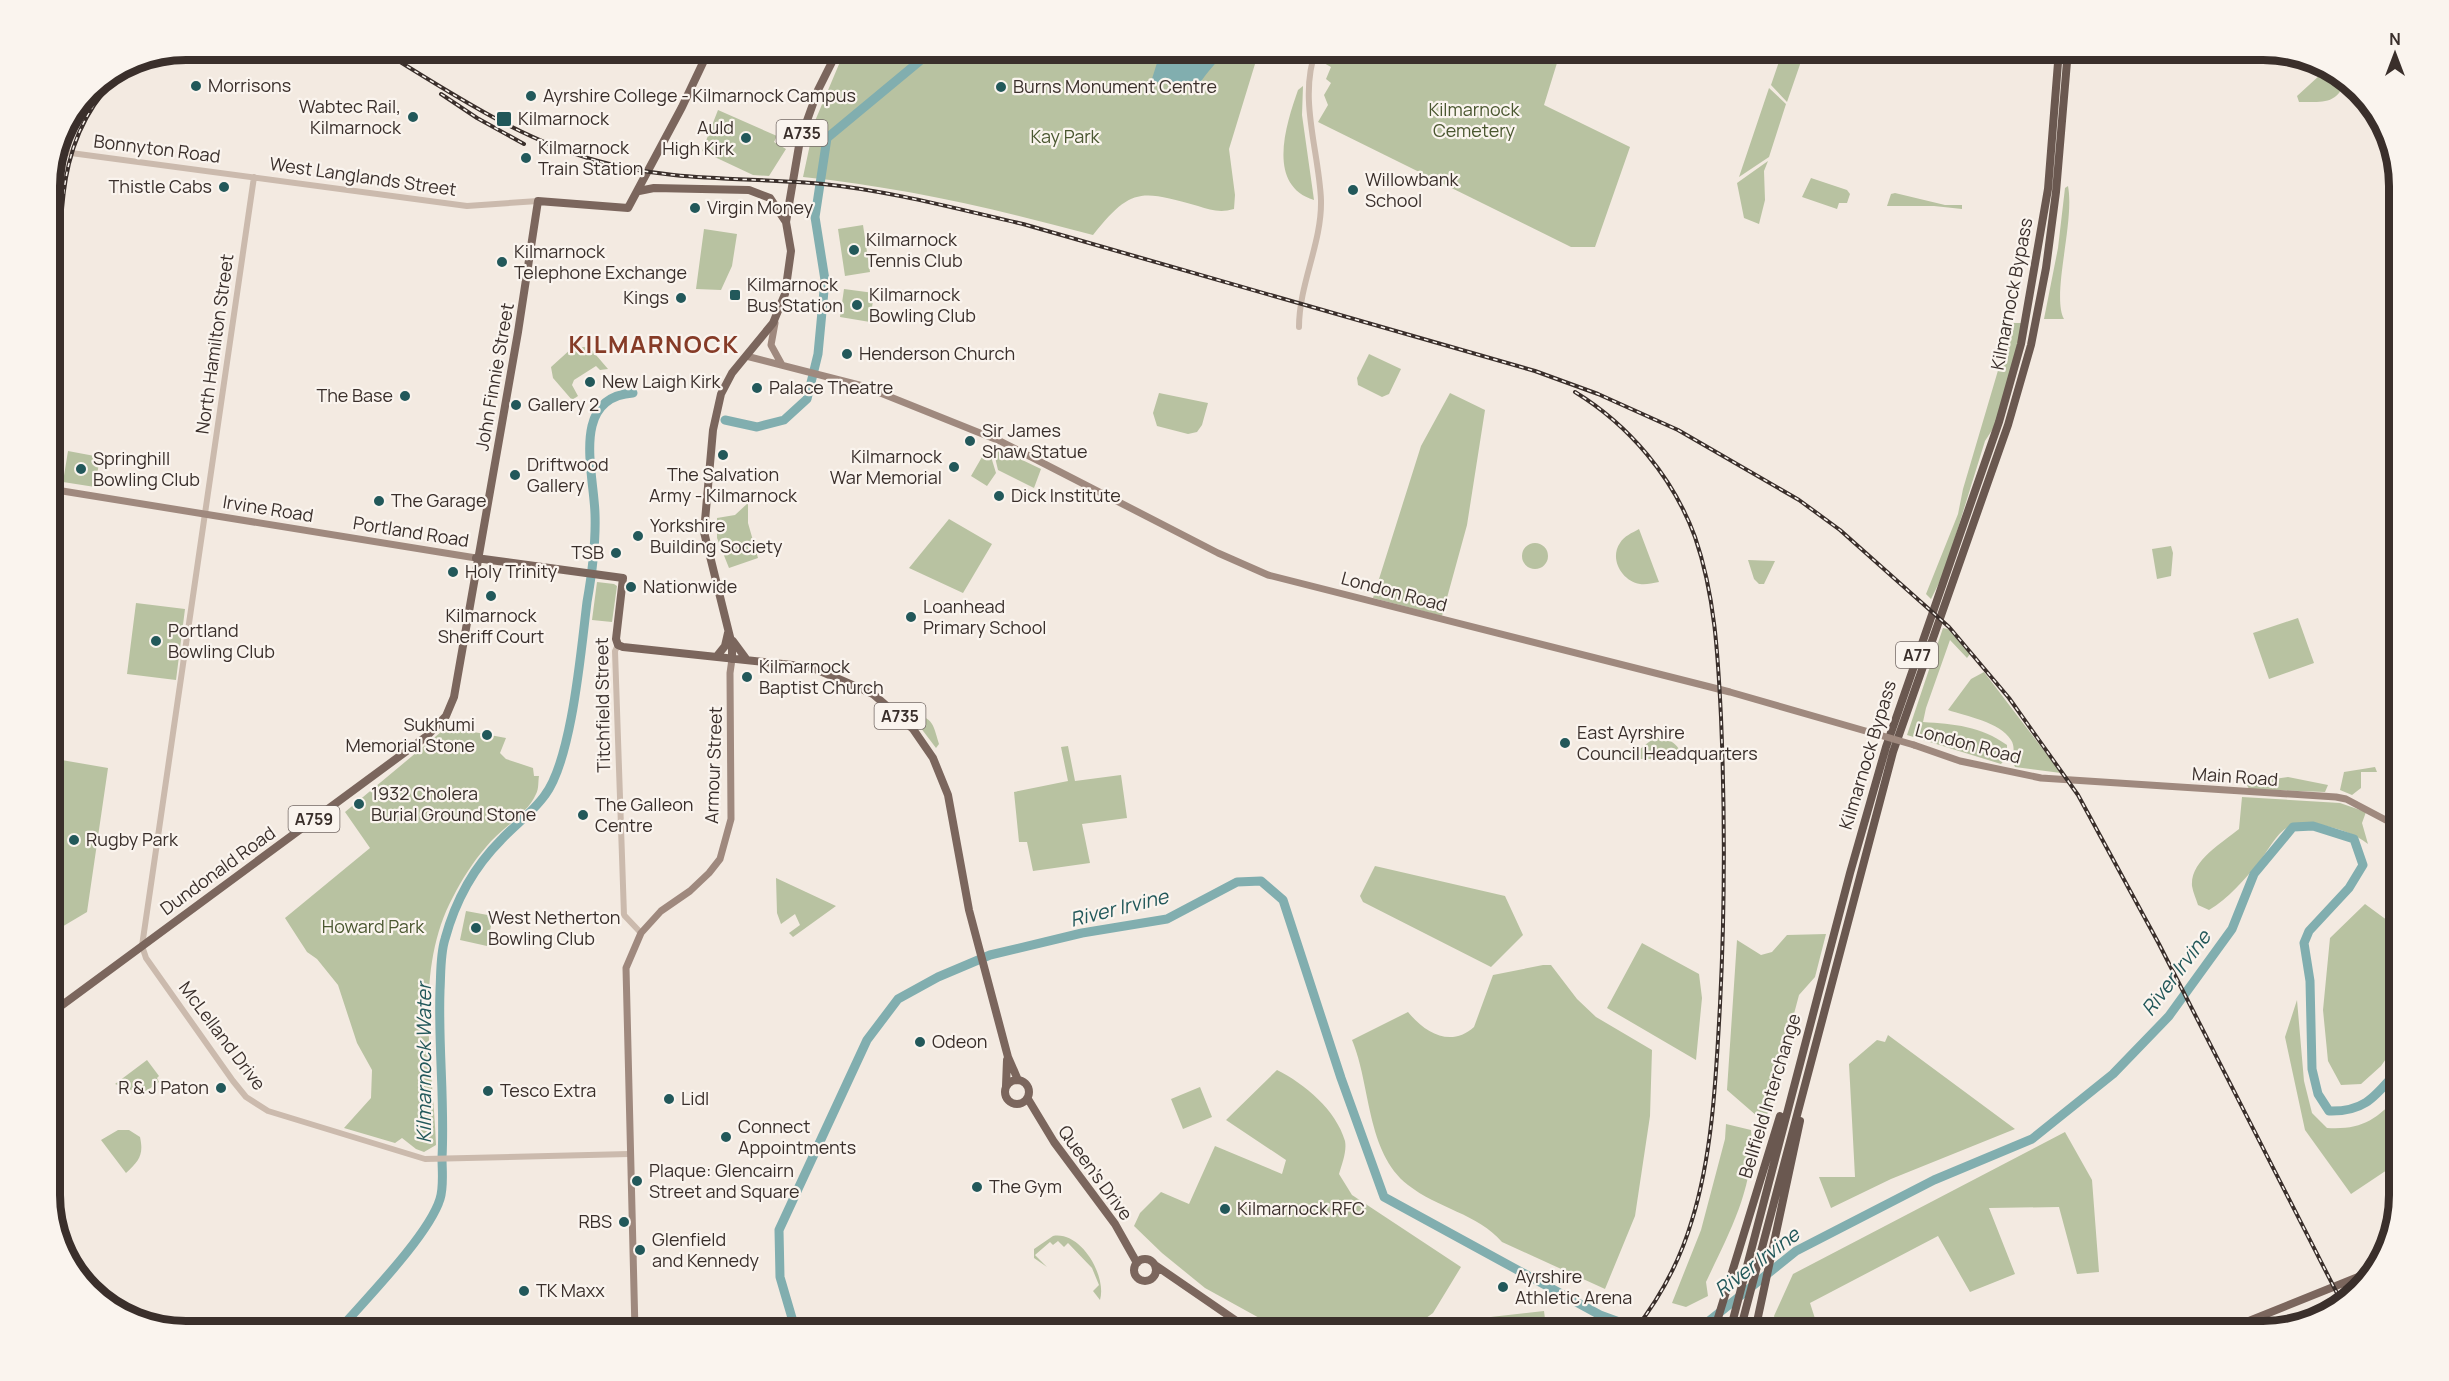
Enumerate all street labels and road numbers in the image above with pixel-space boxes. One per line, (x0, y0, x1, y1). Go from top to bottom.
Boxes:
road number: A735 (776, 120, 828, 146)
street label: Bonnyton Road (92, 128, 222, 168)
street label: West Langlands Street (268, 151, 458, 201)
street label: Kilmarnock Bypass (1984, 216, 2038, 372)
street label: North Hamilton Street (189, 252, 239, 435)
street label: John Finnie Street (469, 301, 519, 453)
street label: Irvine Road (221, 489, 315, 527)
street label: Portland Road (352, 510, 471, 552)
street label: London Road (1339, 565, 1450, 617)
street label: Titchfield Street (589, 637, 615, 773)
road number: A77 (1896, 642, 1938, 668)
street label: Kilmarnock Bypass (1833, 677, 1901, 832)
road number: A735 (874, 703, 926, 729)
street label: Armour Street (699, 706, 727, 824)
street label: London Road (1913, 717, 2024, 769)
street label: Main Road (2191, 761, 2279, 791)
road number: A759 (288, 806, 340, 832)
street label: Dundonald Road (155, 820, 280, 920)
street label: McLelland Drive (174, 976, 272, 1095)
street label: Bellfield Interchange (1733, 1010, 1806, 1181)
street label: Queen's Drive (1053, 1120, 1138, 1225)

